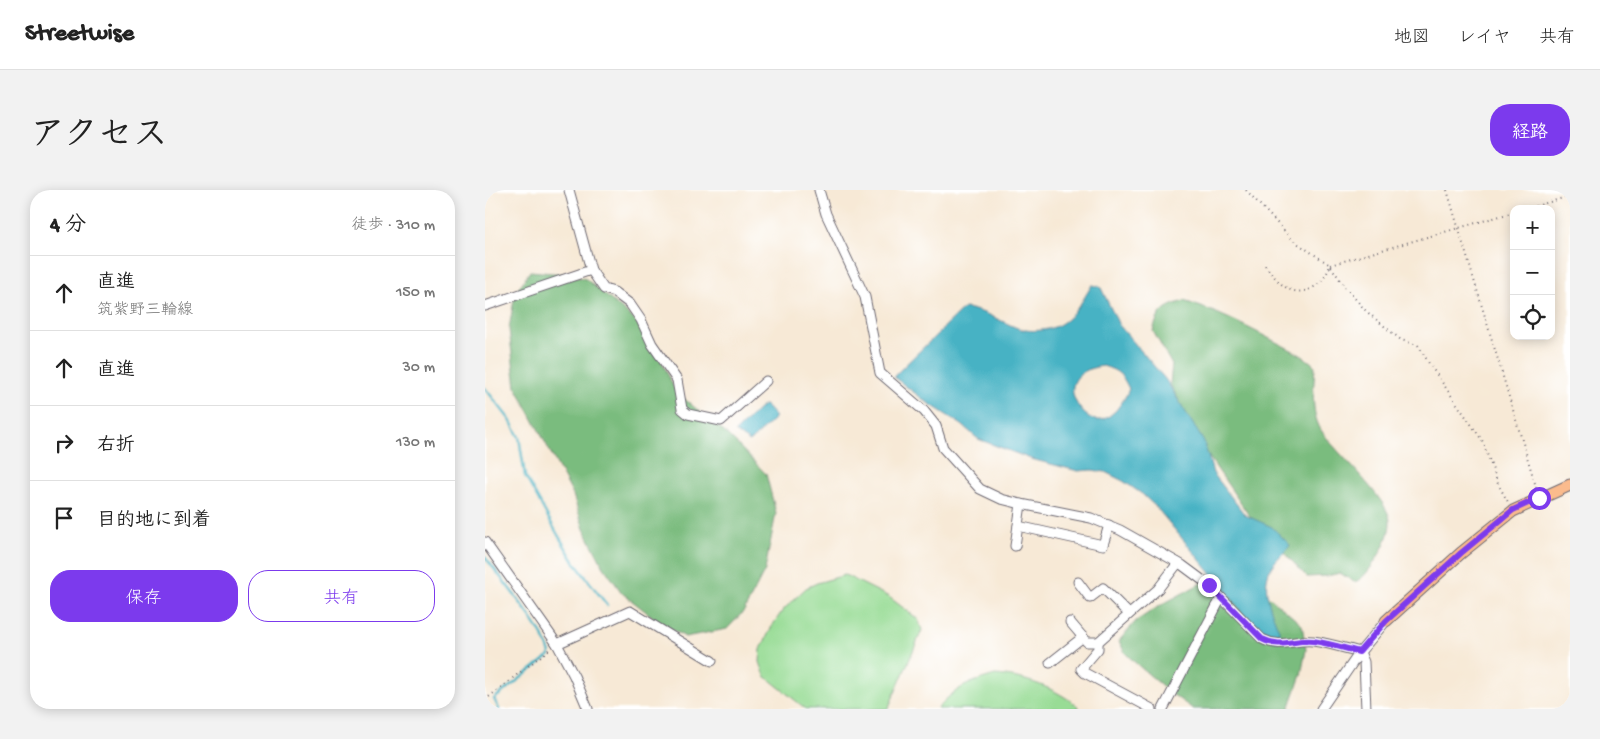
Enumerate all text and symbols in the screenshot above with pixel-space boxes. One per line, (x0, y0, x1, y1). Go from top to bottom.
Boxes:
text: Streetwise (25, 20, 134, 49)
text: 地図 (1394, 28, 1430, 49)
text: レイヤ (1458, 28, 1511, 49)
text: 共有 (1539, 28, 1575, 49)
button: 経路 (1490, 104, 1570, 156)
text: アクセス (30, 117, 168, 158)
map controls (1510, 205, 1555, 340)
button: + (1510, 205, 1555, 250)
text: 4 分 (50, 214, 86, 239)
text: 徒歩 · 310 m (351, 217, 435, 236)
button: − (1510, 250, 1555, 295)
text: 直進 (97, 272, 135, 295)
icon: ahead (50, 279, 78, 307)
text: 150 m (396, 284, 435, 303)
button: locate (1510, 295, 1555, 340)
text: 筑紫野三輪線 (97, 302, 193, 321)
icon: ahead (50, 354, 78, 382)
text: 30 m (402, 359, 435, 378)
text: 直進 (97, 360, 135, 383)
icon: right (50, 429, 78, 457)
text: 130 m (396, 434, 435, 453)
text: 右折 (97, 435, 135, 458)
route start (1528, 487, 1551, 510)
icon: arrive (50, 504, 78, 532)
text: 目的地に到着 (97, 510, 211, 533)
button: 保存 (50, 570, 238, 622)
button: 共有 (248, 570, 435, 622)
route end (1198, 574, 1221, 597)

